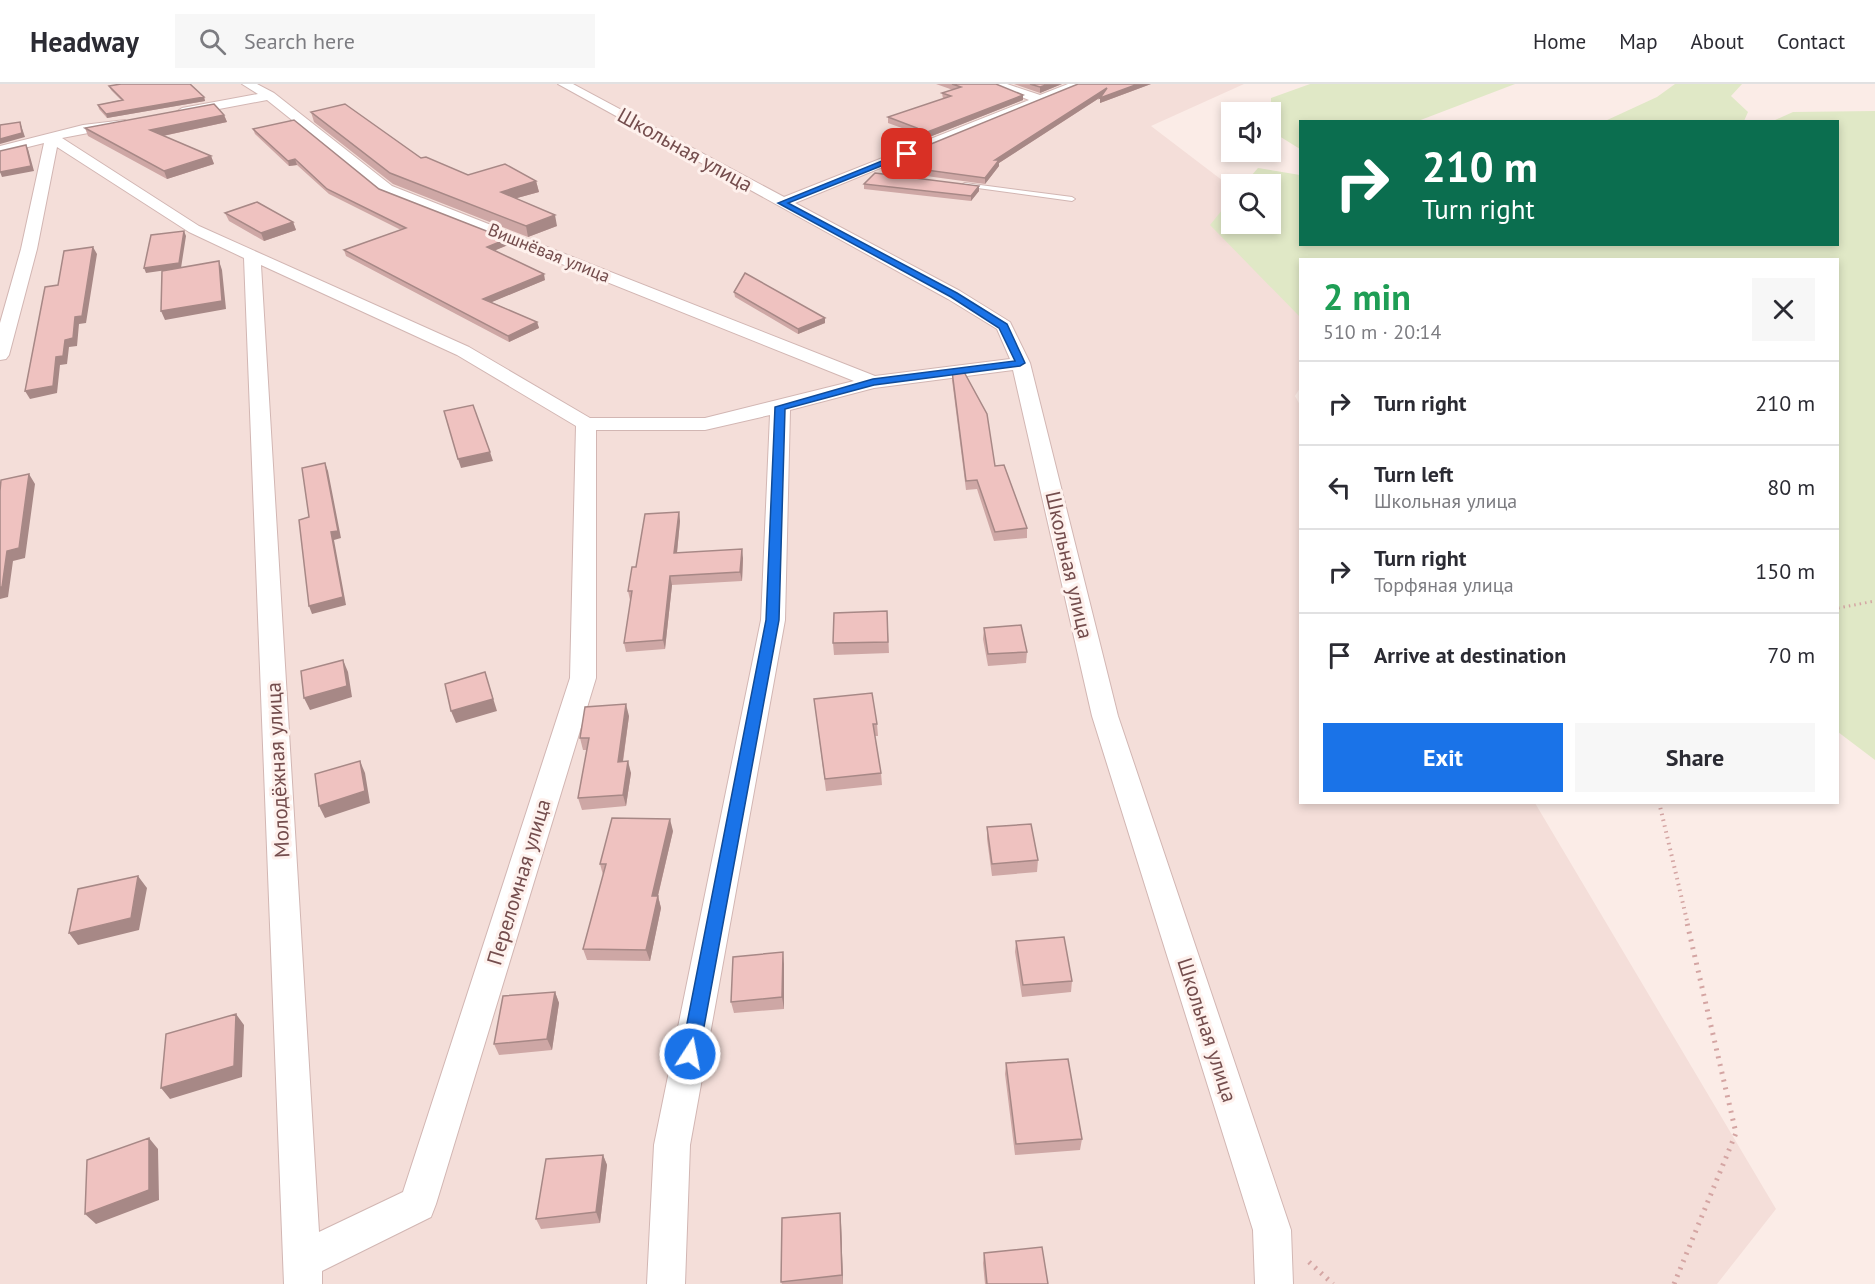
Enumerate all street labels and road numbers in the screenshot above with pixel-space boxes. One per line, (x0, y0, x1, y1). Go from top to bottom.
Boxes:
street label: Школьная улица (613, 101, 758, 198)
street label: Вишнёвая улица (485, 218, 614, 287)
street label: Школьная улица (1039, 489, 1100, 641)
street label: Молодёжная улица (259, 681, 296, 859)
street label: Переломная улица (480, 796, 557, 968)
street label: Школьная улица (1171, 954, 1244, 1106)

